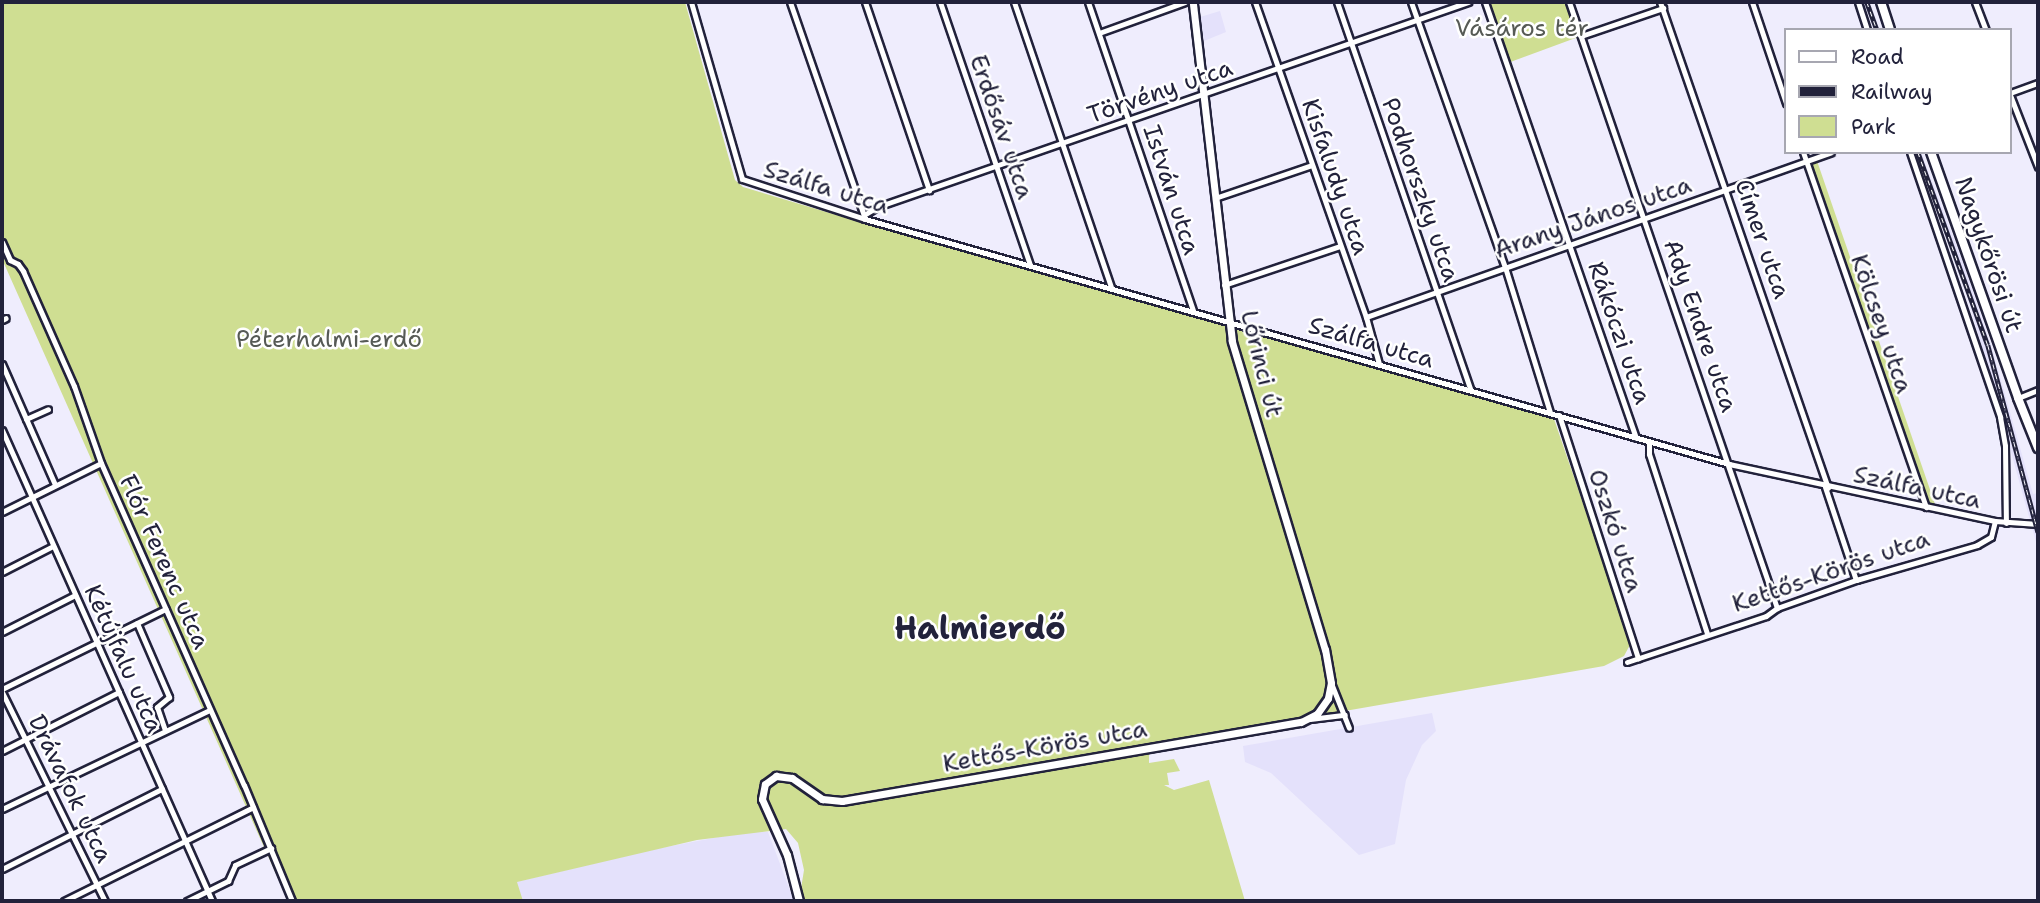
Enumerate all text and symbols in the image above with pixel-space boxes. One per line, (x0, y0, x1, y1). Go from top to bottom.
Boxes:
park label: Vásáros tér (1455, 15, 1589, 43)
legend (1784, 28, 2012, 154)
text: Road (1851, 43, 1904, 71)
street label: Erdősáv utca (963, 51, 1039, 203)
street label: Törvény utca (1084, 54, 1236, 130)
text: Railway (1851, 78, 1933, 106)
street label: Podhorszky utca (1375, 94, 1465, 286)
street label: Kisfaludy utca (1295, 95, 1375, 259)
text: Park (1851, 113, 1896, 141)
street label: István utca (1136, 121, 1206, 259)
street label: Szálfa utca (760, 155, 892, 221)
street label: Arany János utca (1491, 171, 1695, 265)
street label: Nagykőrösi út (1948, 173, 2028, 337)
street label: Címer utca (1728, 176, 1796, 302)
street label: Ady Endre utca (1657, 236, 1743, 416)
street label: Kölcsey utca (1844, 251, 1918, 397)
street label: Rákóczi utca (1581, 258, 1657, 408)
street label: Lőrinci út (1234, 308, 1288, 420)
street label: Szálfa utca (1305, 311, 1437, 375)
park label: Péterhalmi-erdő (236, 326, 422, 354)
street label: Szálfa utca (1851, 460, 1983, 516)
street label: Oszkó utca (1582, 466, 1648, 596)
street label: Flór Ferenc utca (113, 471, 215, 653)
street label: Kettős-Körös utca (1729, 525, 1933, 619)
street label: Kétújfalu utca (77, 580, 169, 738)
district label: Halmierdő (894, 609, 1066, 647)
street label: Drávafok utca (22, 710, 118, 868)
street label: Kettős-Körös utca (941, 715, 1149, 779)

